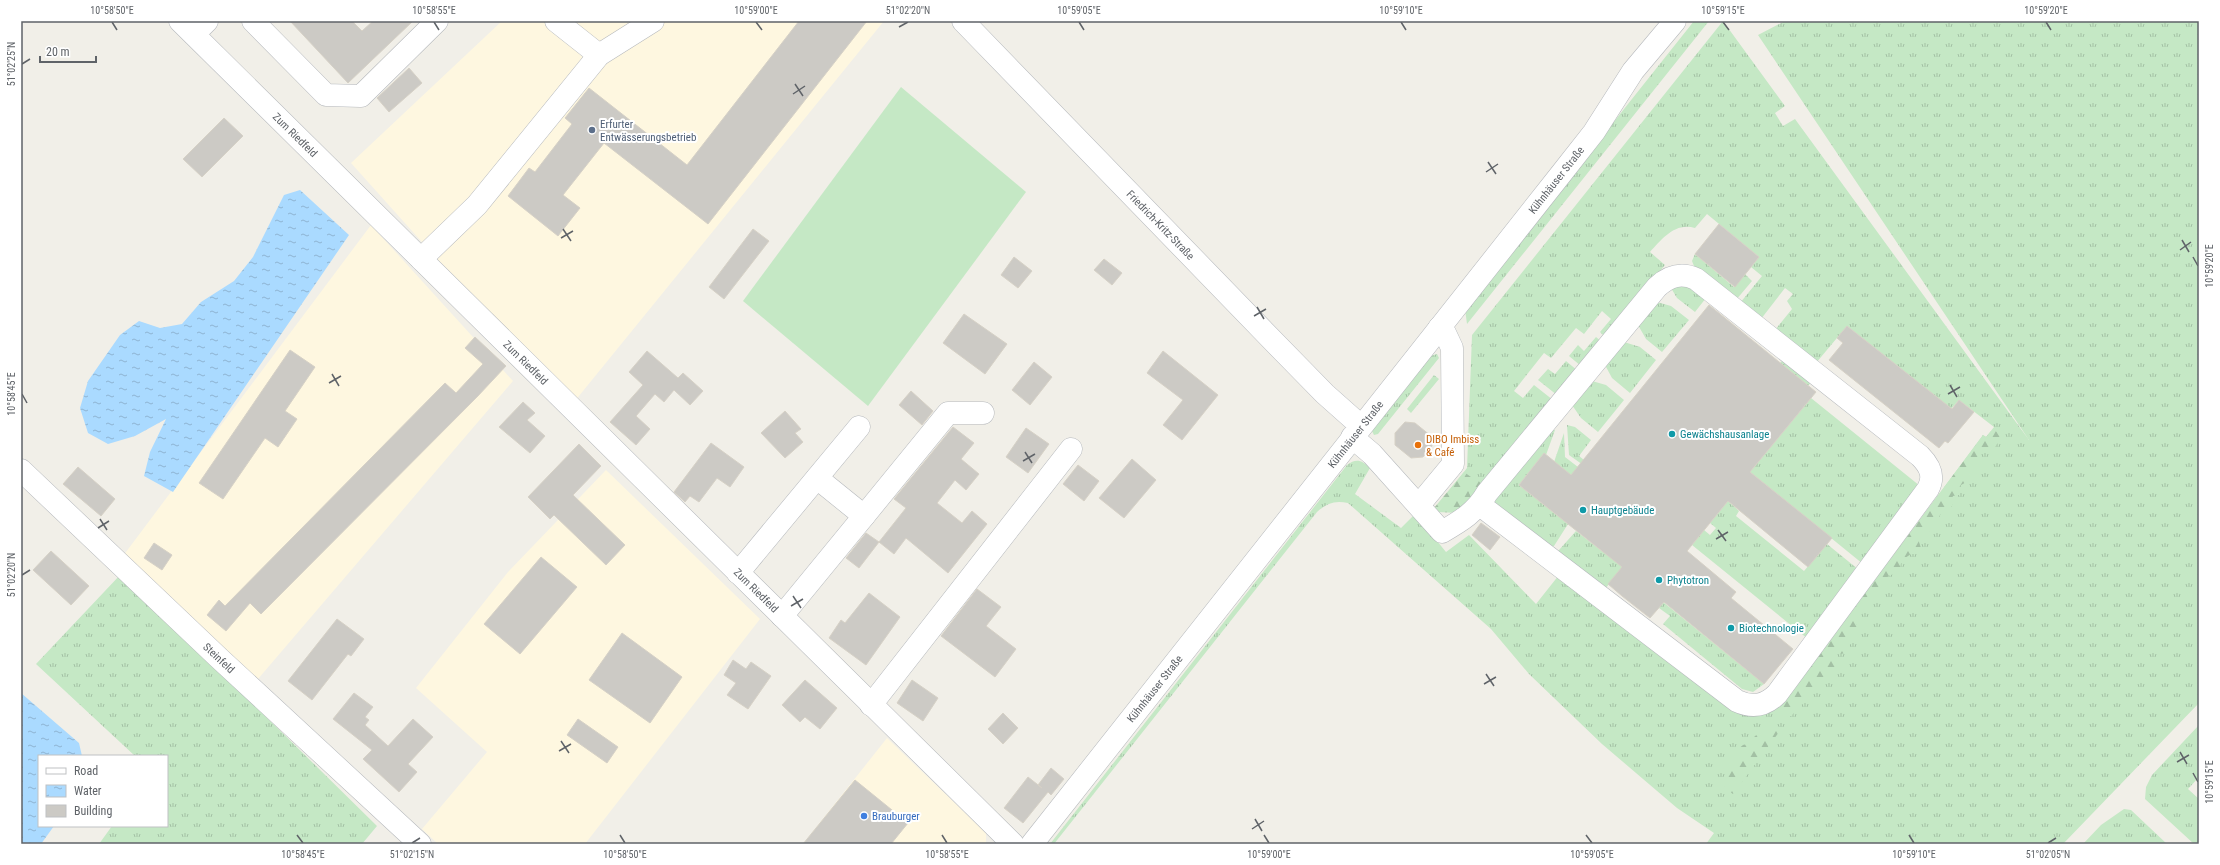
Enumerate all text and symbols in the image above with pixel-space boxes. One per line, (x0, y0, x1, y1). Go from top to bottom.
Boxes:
text: 10°58'50"E (90, 5, 134, 16)
text: 10°58'55"E (412, 5, 456, 16)
text: 10°59'00"E (734, 5, 778, 16)
text: 51°02'20"N (886, 5, 930, 16)
text: 10°59'05"E (1057, 5, 1101, 16)
text: 10°59'10"E (1379, 5, 1423, 16)
text: 10°59'15"E (1701, 5, 1745, 16)
text: 10°59'20"E (2024, 5, 2068, 16)
scale bar (40, 38, 96, 64)
text: 51°02'25"N (6, 42, 17, 86)
text: 20 m (46, 45, 70, 59)
street label: Zum Riedfeld (270, 110, 320, 160)
place label: Erfurter Entwässerungsbetrieb (600, 118, 696, 144)
marker: Erfurter Entwässerungsbetrieb (587, 125, 597, 135)
street label: Kühnhäuser Straße (1526, 144, 1587, 216)
street label: Friedrich-Kritz-Straße (1124, 187, 1197, 262)
text: 10°59'20"E (2204, 244, 2215, 288)
street label: Zum Riedfeld (501, 338, 551, 387)
text: 10°58'45"E (6, 372, 17, 416)
street label: Kühnhäuser Straße (1325, 398, 1386, 471)
place label: Gewächshausanlage (1680, 428, 1769, 441)
marker: Gewächshausanlage (1667, 429, 1677, 439)
place label: DIBO Imbiss & Café (1426, 433, 1479, 459)
marker: DIBO Imbiss & Café (1413, 440, 1423, 450)
place label: Hauptgebäude (1591, 504, 1654, 517)
marker: Hauptgebäude (1578, 505, 1588, 515)
text: 51°02'20"N (6, 553, 17, 597)
street label: Zum Riedfeld (731, 566, 781, 615)
place label: Phytotron (1667, 574, 1709, 587)
marker: Phytotron (1654, 575, 1664, 585)
place label: Biotechnologie (1739, 622, 1804, 635)
marker: Biotechnologie (1726, 623, 1736, 633)
street label: Steinfeld (201, 640, 237, 676)
street label: Kühnhäuser Straße (1124, 652, 1185, 725)
legend (38, 755, 168, 827)
text: 10°59'15"E (2204, 760, 2215, 804)
text: Road (74, 764, 98, 778)
text: Water (74, 784, 102, 798)
text: Building (74, 804, 112, 818)
place label: Brauburger (872, 810, 920, 823)
marker: Brauburger (859, 811, 869, 821)
text: 10°58'45"E (281, 849, 325, 860)
text: 51°02'15"N (390, 849, 434, 860)
text: 10°58'50"E (603, 849, 647, 860)
text: 10°58'55"E (925, 849, 969, 860)
text: 10°59'00"E (1247, 849, 1291, 860)
text: 10°59'05"E (1570, 849, 1614, 860)
text: 10°59'10"E (1892, 849, 1936, 860)
text: 51°02'05"N (2026, 849, 2070, 860)

